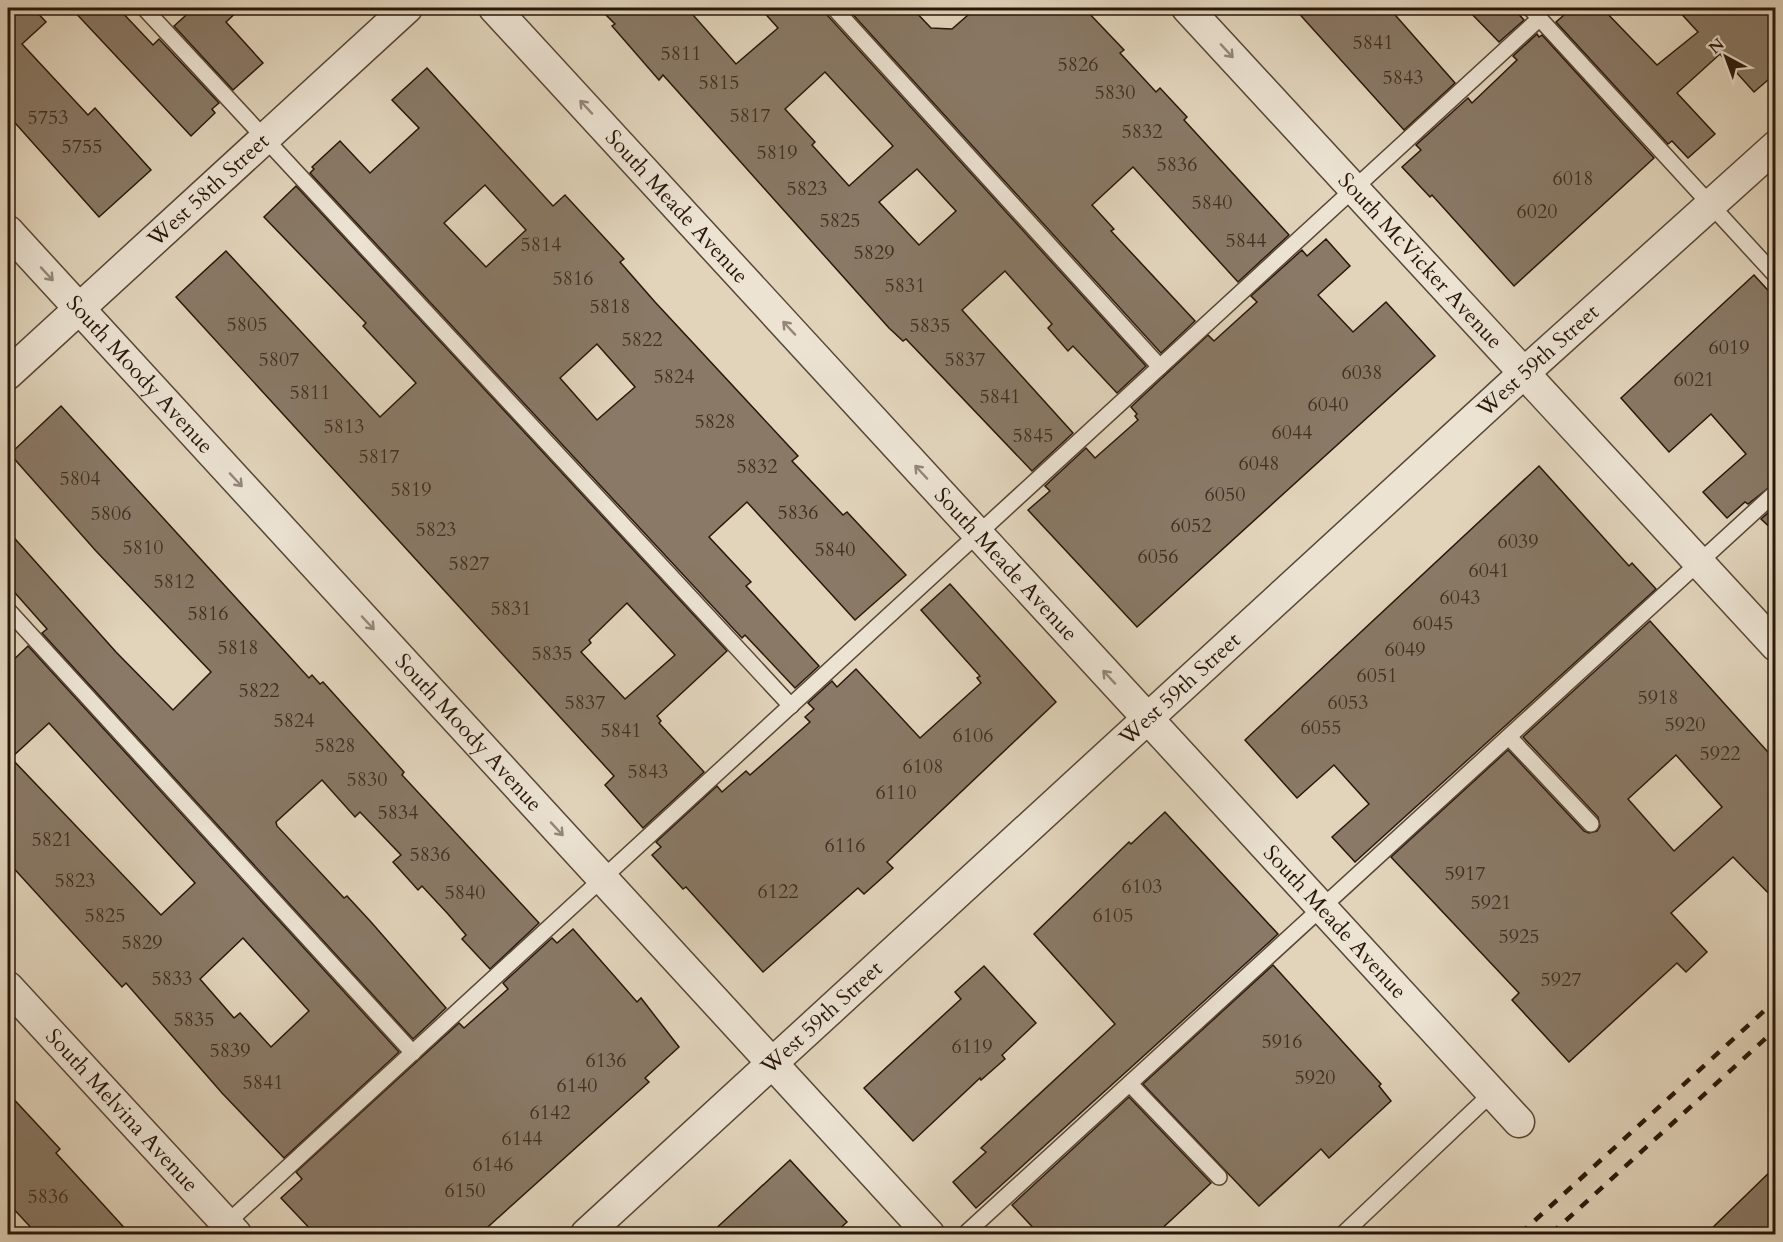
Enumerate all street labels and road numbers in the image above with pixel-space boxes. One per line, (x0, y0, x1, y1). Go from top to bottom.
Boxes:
street label: South Meade Avenue (598, 123, 755, 290)
street label: West 58th Street (140, 127, 276, 254)
street label: South McVicker Avenue (1331, 166, 1509, 356)
street label: South Moody Avenue (59, 289, 220, 460)
street label: West 59th Street (1470, 297, 1606, 424)
street label: South Meade Avenue (927, 481, 1084, 648)
street label: West 59th Street (1112, 625, 1247, 753)
street label: South Moody Avenue (388, 647, 549, 818)
street label: South Meade Avenue (1256, 839, 1413, 1005)
street label: West 59th Street (754, 954, 889, 1082)
street label: South Melvina Avenue (39, 1022, 205, 1199)

